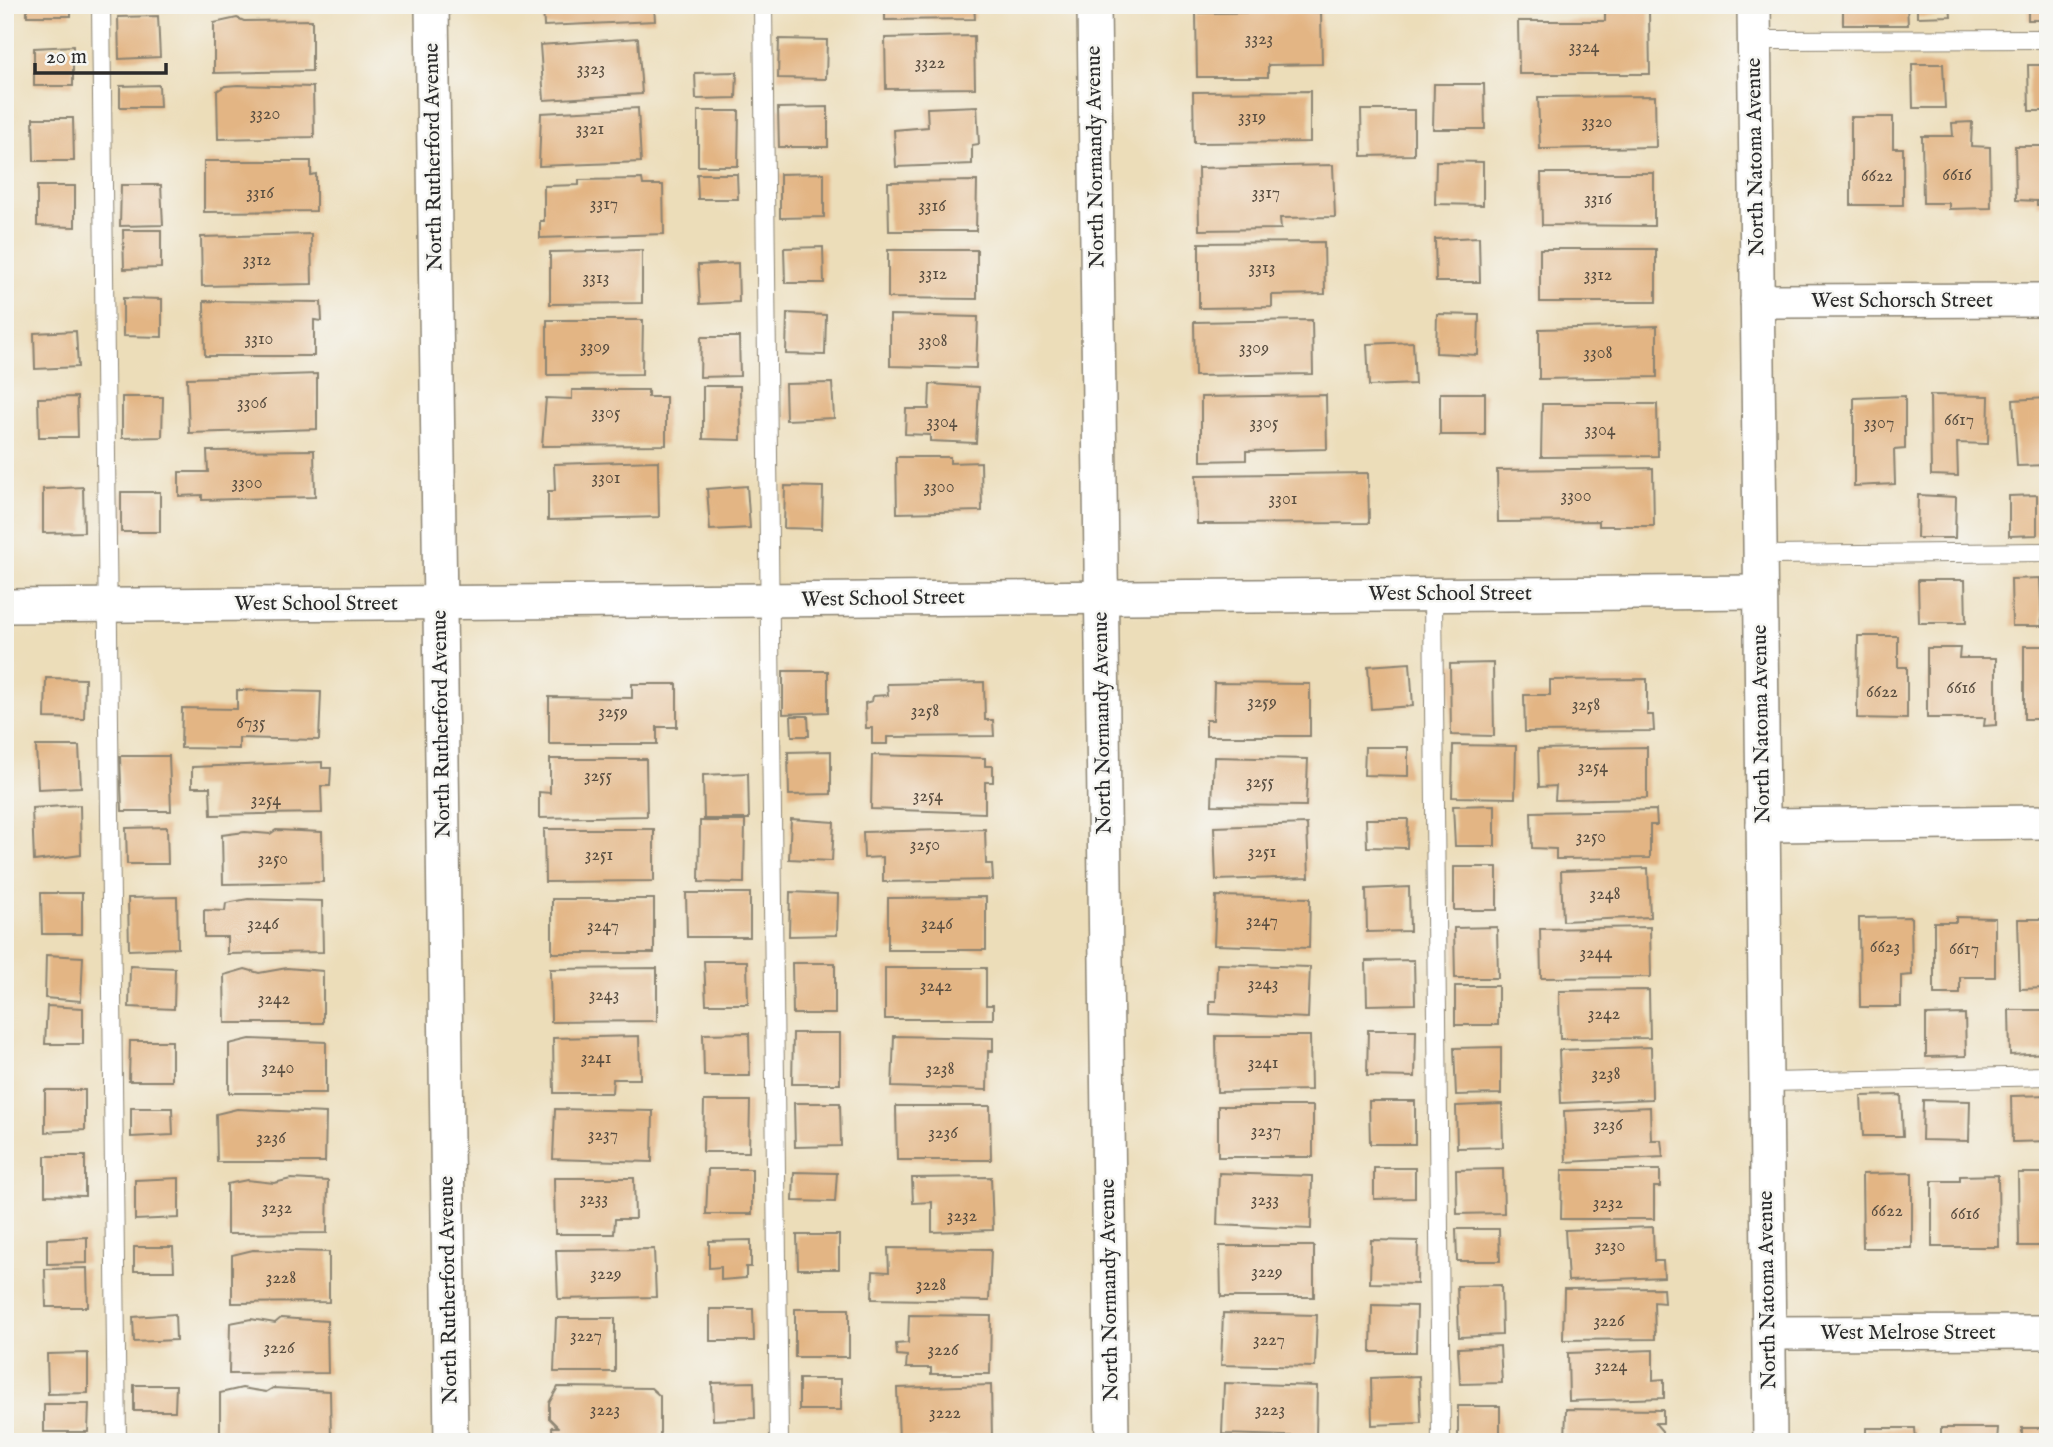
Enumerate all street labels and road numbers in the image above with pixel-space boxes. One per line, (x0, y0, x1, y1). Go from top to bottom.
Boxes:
street label: North Rutherford Avenue (419, 42, 449, 271)
street label: North Normandy Avenue (1081, 45, 1111, 269)
street label: North Natoma Avenue (1741, 57, 1771, 257)
street label: West Schorsch Street (1811, 288, 1993, 315)
street label: West School Street (1368, 581, 1532, 608)
street label: West School Street (801, 584, 965, 614)
street label: West School Street (234, 591, 398, 618)
street label: North Rutherford Avenue (427, 609, 457, 838)
street label: North Normandy Avenue (1088, 611, 1118, 835)
street label: North Natoma Avenue (1747, 624, 1777, 824)
street label: North Rutherford Avenue (434, 1175, 464, 1404)
street label: North Normandy Avenue (1095, 1178, 1125, 1402)
street label: North Natoma Avenue (1753, 1190, 1783, 1390)
street label: West Melrose Street (1820, 1320, 1996, 1347)

